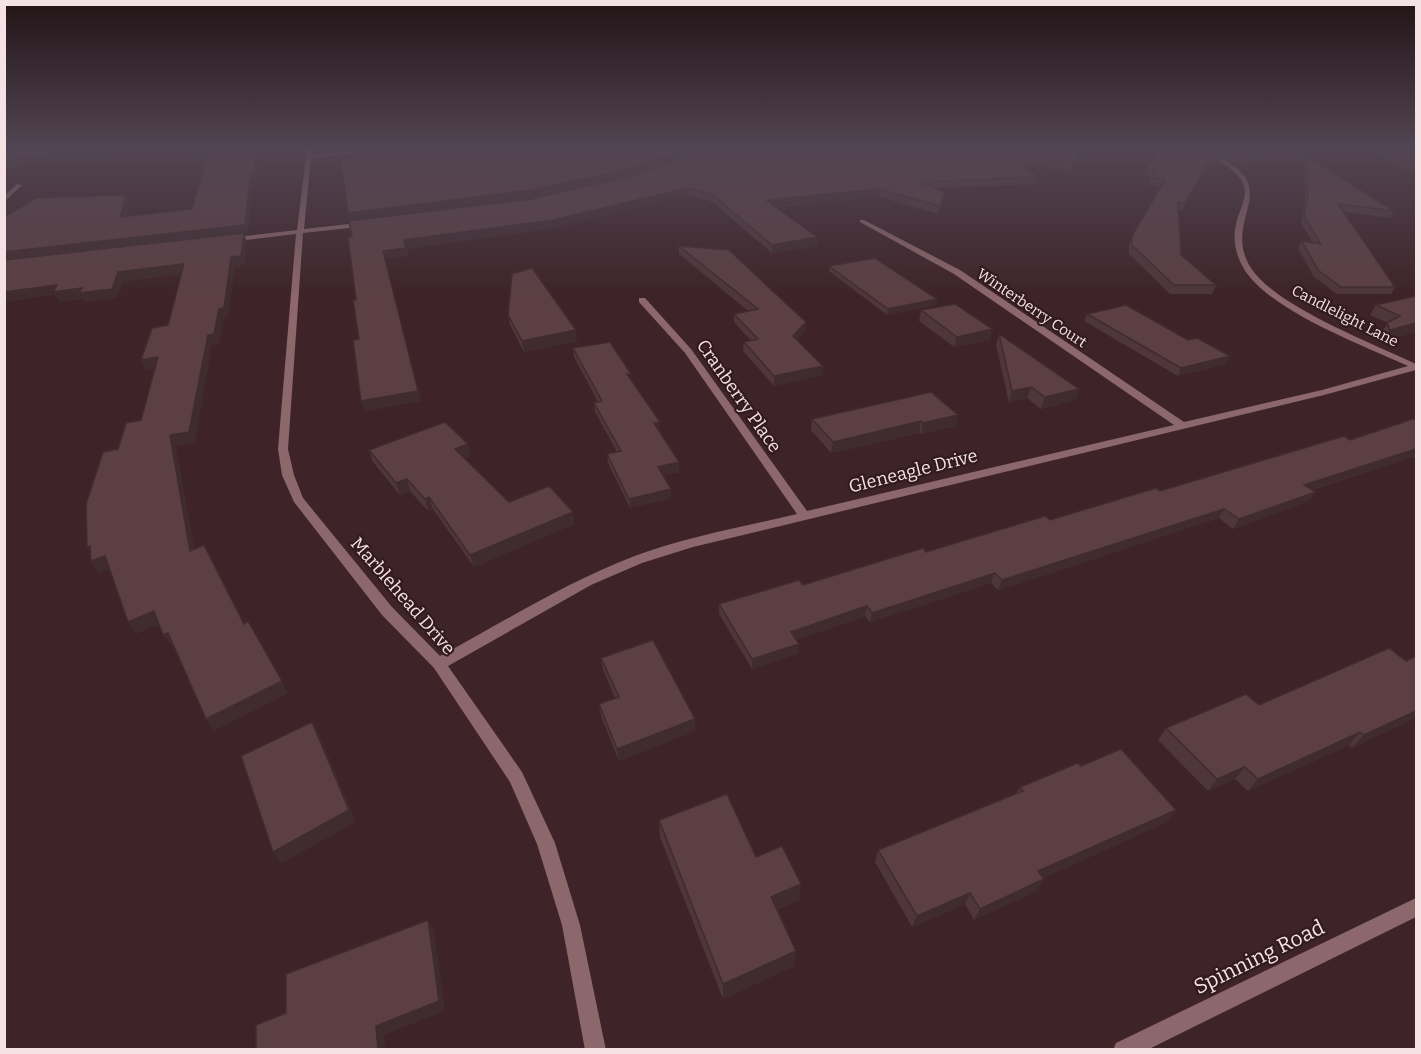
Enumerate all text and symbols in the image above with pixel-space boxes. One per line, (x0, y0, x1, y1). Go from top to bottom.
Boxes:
street label: Winterberry Court (974, 265, 1091, 352)
street label: Candlelight Lane (1289, 281, 1401, 351)
street label: Cranberry Place (692, 335, 786, 457)
street label: Gleneagle Drive (846, 444, 980, 498)
street label: Marblehead Drive (346, 533, 460, 659)
street label: Spinning Road (1189, 914, 1329, 1000)

